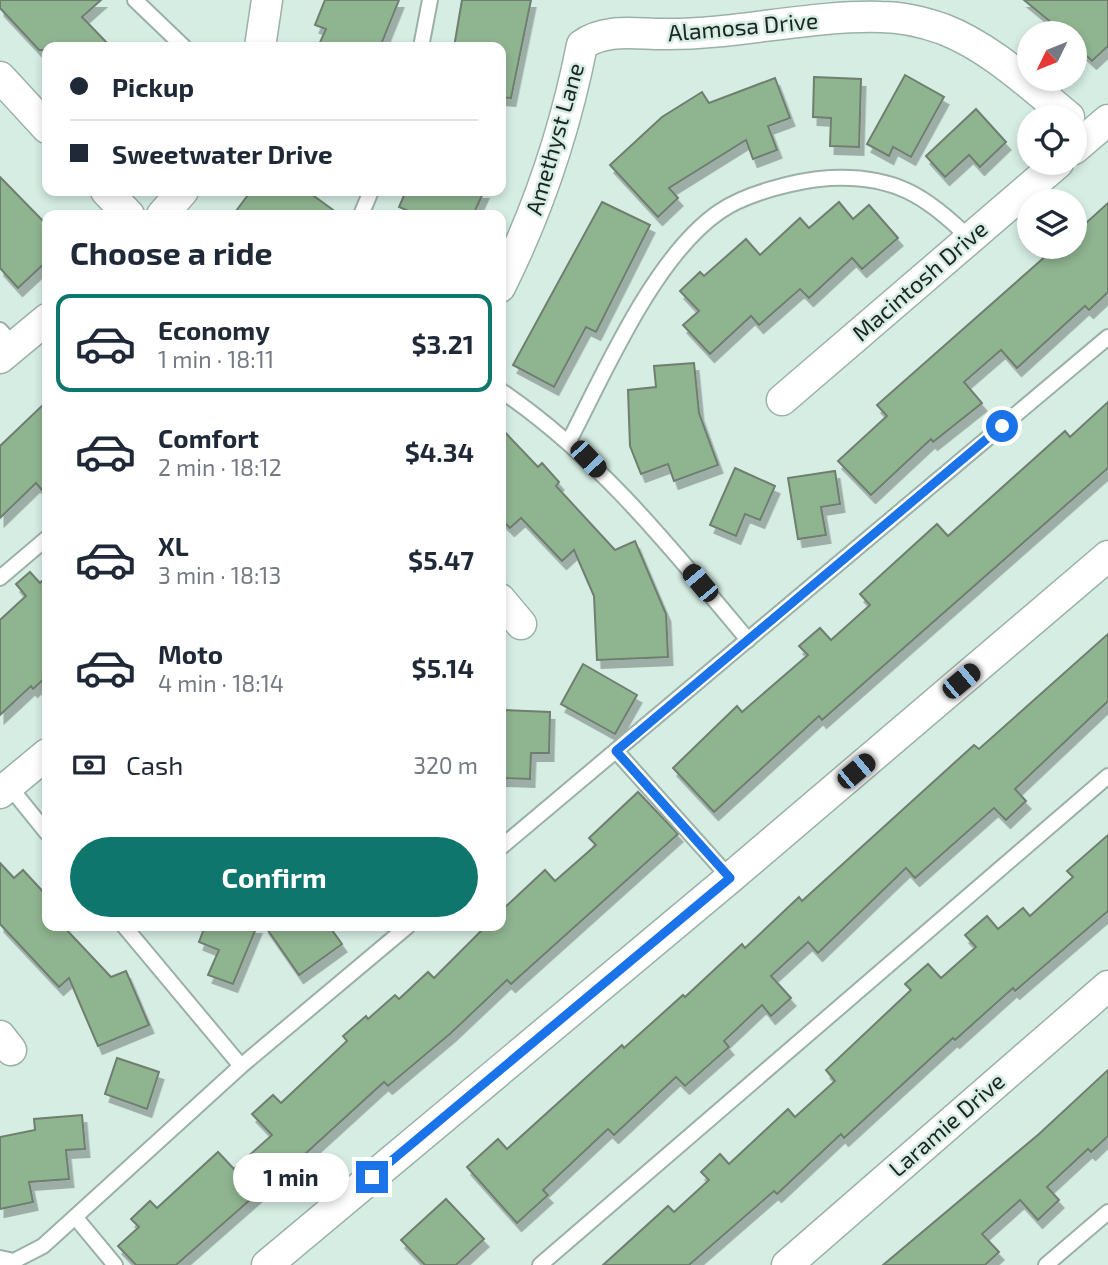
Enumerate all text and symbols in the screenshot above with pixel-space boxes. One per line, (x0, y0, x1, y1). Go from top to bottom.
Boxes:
street label: Alamosa Drive (666, 5, 819, 47)
north arrow (1017, 21, 1087, 91)
map controls (1017, 21, 1087, 259)
street label: Amethyst Lane (519, 59, 589, 218)
text: Pickup (112, 71, 194, 102)
button: locate (1017, 105, 1087, 175)
text: Sweetwater Drive (112, 138, 333, 169)
button: layers (1017, 189, 1087, 259)
street label: Macintosh Drive (846, 214, 993, 346)
text: Choose a ride (70, 233, 273, 271)
icon: car (74, 312, 137, 375)
text: Economy (158, 314, 270, 345)
text: $3.21 (411, 328, 474, 359)
text: 1 min · 18:11 (158, 345, 274, 373)
route start (986, 410, 1018, 442)
icon: car (74, 420, 137, 483)
text: Comfort (158, 422, 259, 453)
text: $4.34 (405, 436, 474, 467)
car (566, 436, 611, 482)
text: 2 min · 18:12 (158, 453, 282, 481)
icon: car (74, 528, 137, 591)
text: XL (158, 530, 189, 561)
text: $5.47 (408, 544, 474, 575)
car (679, 560, 722, 606)
text: 3 min · 18:13 (158, 561, 281, 589)
icon: car (74, 636, 137, 699)
text: Moto (158, 638, 223, 669)
text: $5.14 (412, 652, 474, 683)
car (939, 659, 984, 703)
text: 4 min · 18:14 (158, 669, 284, 697)
icon: cash (70, 746, 108, 784)
text: Cash (126, 749, 183, 780)
car (834, 749, 879, 793)
text: 320 m (413, 751, 478, 779)
button: Confirm (70, 837, 478, 917)
street label: Laramie Drive (883, 1066, 1010, 1182)
callout: 1 min (232, 1152, 348, 1202)
route end (356, 1161, 388, 1193)
text: 1 min (263, 1163, 319, 1191)

